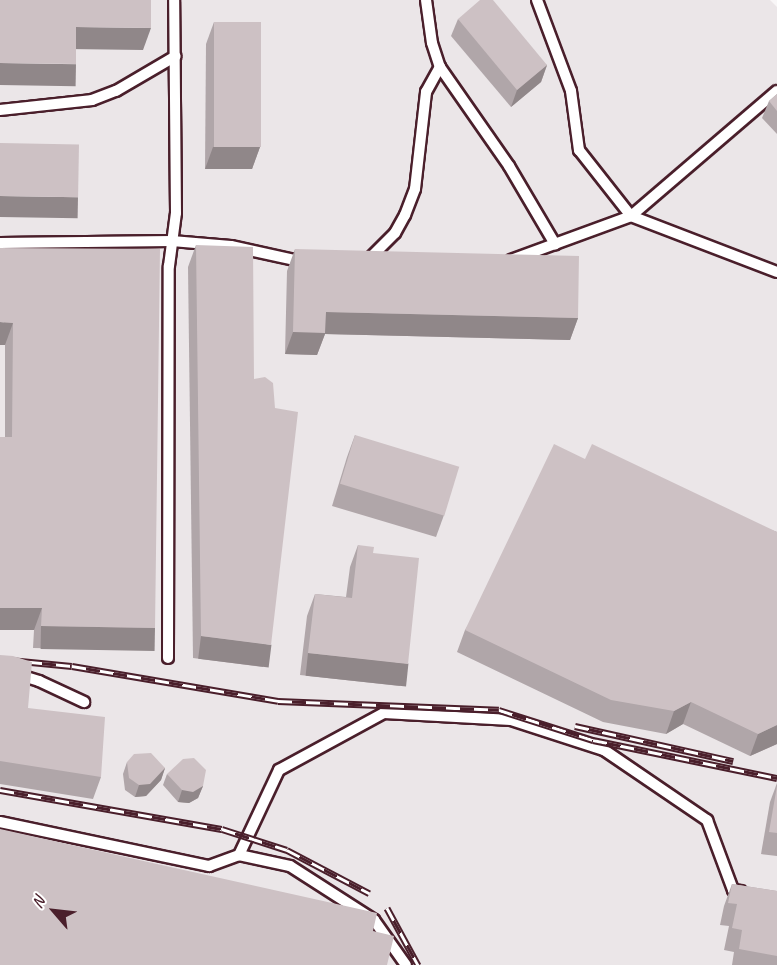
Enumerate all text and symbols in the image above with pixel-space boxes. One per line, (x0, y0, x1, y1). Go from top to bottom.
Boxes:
north arrow (24, 881, 84, 941)
text: N (27, 893, 49, 912)

